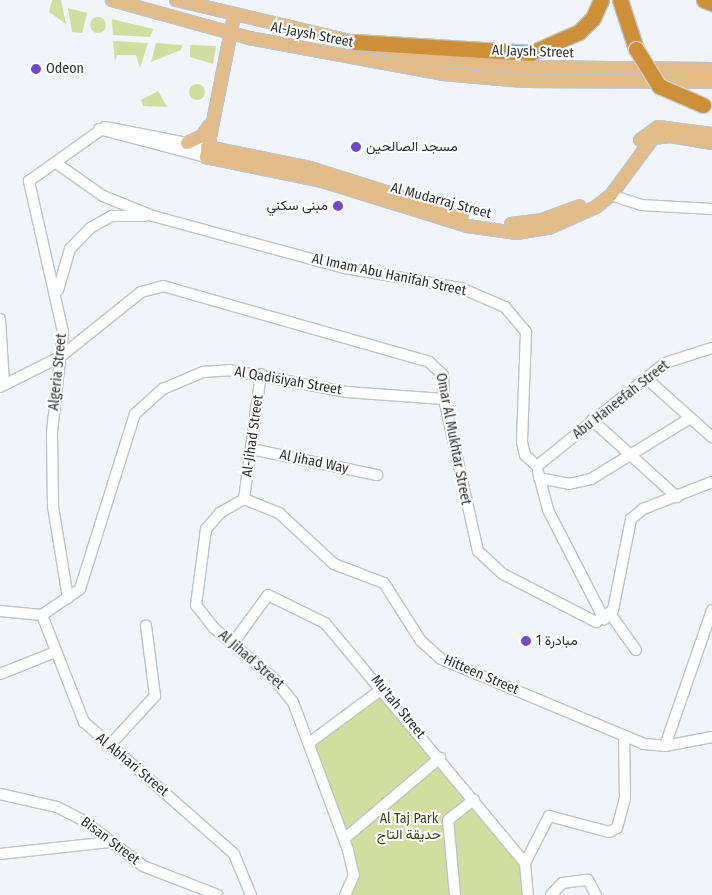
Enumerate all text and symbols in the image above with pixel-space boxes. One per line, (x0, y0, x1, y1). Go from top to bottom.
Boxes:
street label: Al-Jaysh Street (269, 19, 355, 51)
street label: Al Jaysh Street (492, 42, 574, 62)
place label: Odeon (46, 61, 84, 77)
marker: Odeon (30, 63, 42, 75)
place label: مسجد الصالحين (366, 139, 458, 155)
marker: مسجد الصالحين (350, 141, 362, 153)
street label: Al Mudarraj Street (389, 180, 493, 222)
place label: مبنى سكني (267, 198, 328, 214)
marker: مبنى سكني (332, 200, 344, 212)
street label: Al Imam Abu Hanifah Street (310, 250, 468, 300)
street label: Algeria Street (46, 333, 70, 411)
street label: Abu Haneefah Street (569, 357, 673, 443)
street label: Al Qadisiyah Street (233, 363, 343, 399)
street label: Omar Al Mukhtar Street (432, 372, 474, 506)
street label: Al-Jihad Street (239, 394, 267, 478)
street label: Al Jihad Way (278, 447, 350, 477)
street label: Al Jihad Street (215, 627, 287, 693)
place label: مبادرة 1 (536, 633, 578, 649)
marker: مبادرة 1 (520, 635, 532, 647)
street label: Hitteen Street (441, 652, 521, 698)
street label: Mu'tah Street (367, 672, 429, 742)
street label: Al Abhari Street (92, 730, 172, 800)
park label: Al Taj Park حديقة التاج (377, 811, 441, 844)
street label: Bisan Street (77, 814, 143, 868)

